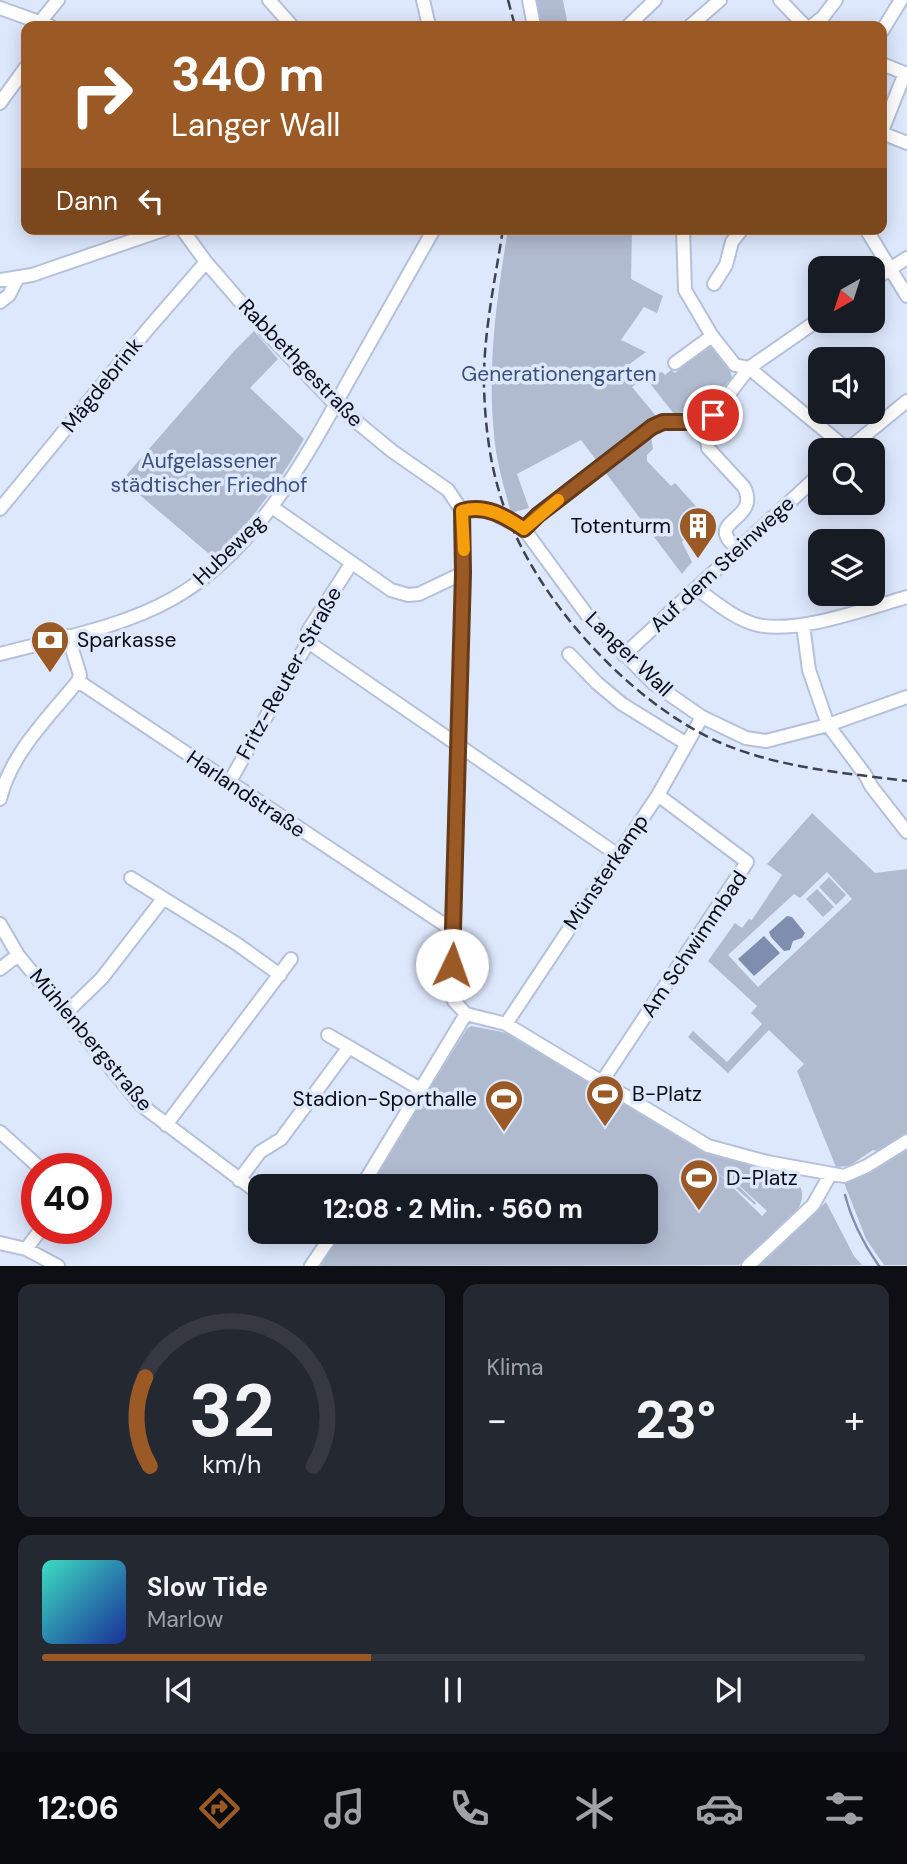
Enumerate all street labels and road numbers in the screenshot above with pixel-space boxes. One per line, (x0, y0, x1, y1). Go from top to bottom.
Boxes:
street label: Rabbethgestraße (233, 293, 369, 433)
street label: Mägdebrink (55, 332, 149, 438)
street label: Auf dem Steinwege (644, 490, 800, 638)
street label: Hubeweg (187, 508, 271, 591)
street label: Fritz-Reuter-Straße (230, 582, 348, 764)
street label: Langer Wall (579, 605, 679, 703)
street label: Harlandstraße (181, 744, 311, 844)
street label: Münsterkamp (557, 809, 655, 935)
street label: Am Schwimmbad (635, 865, 753, 1023)
street label: Mühlenbergstraße (23, 963, 159, 1117)

